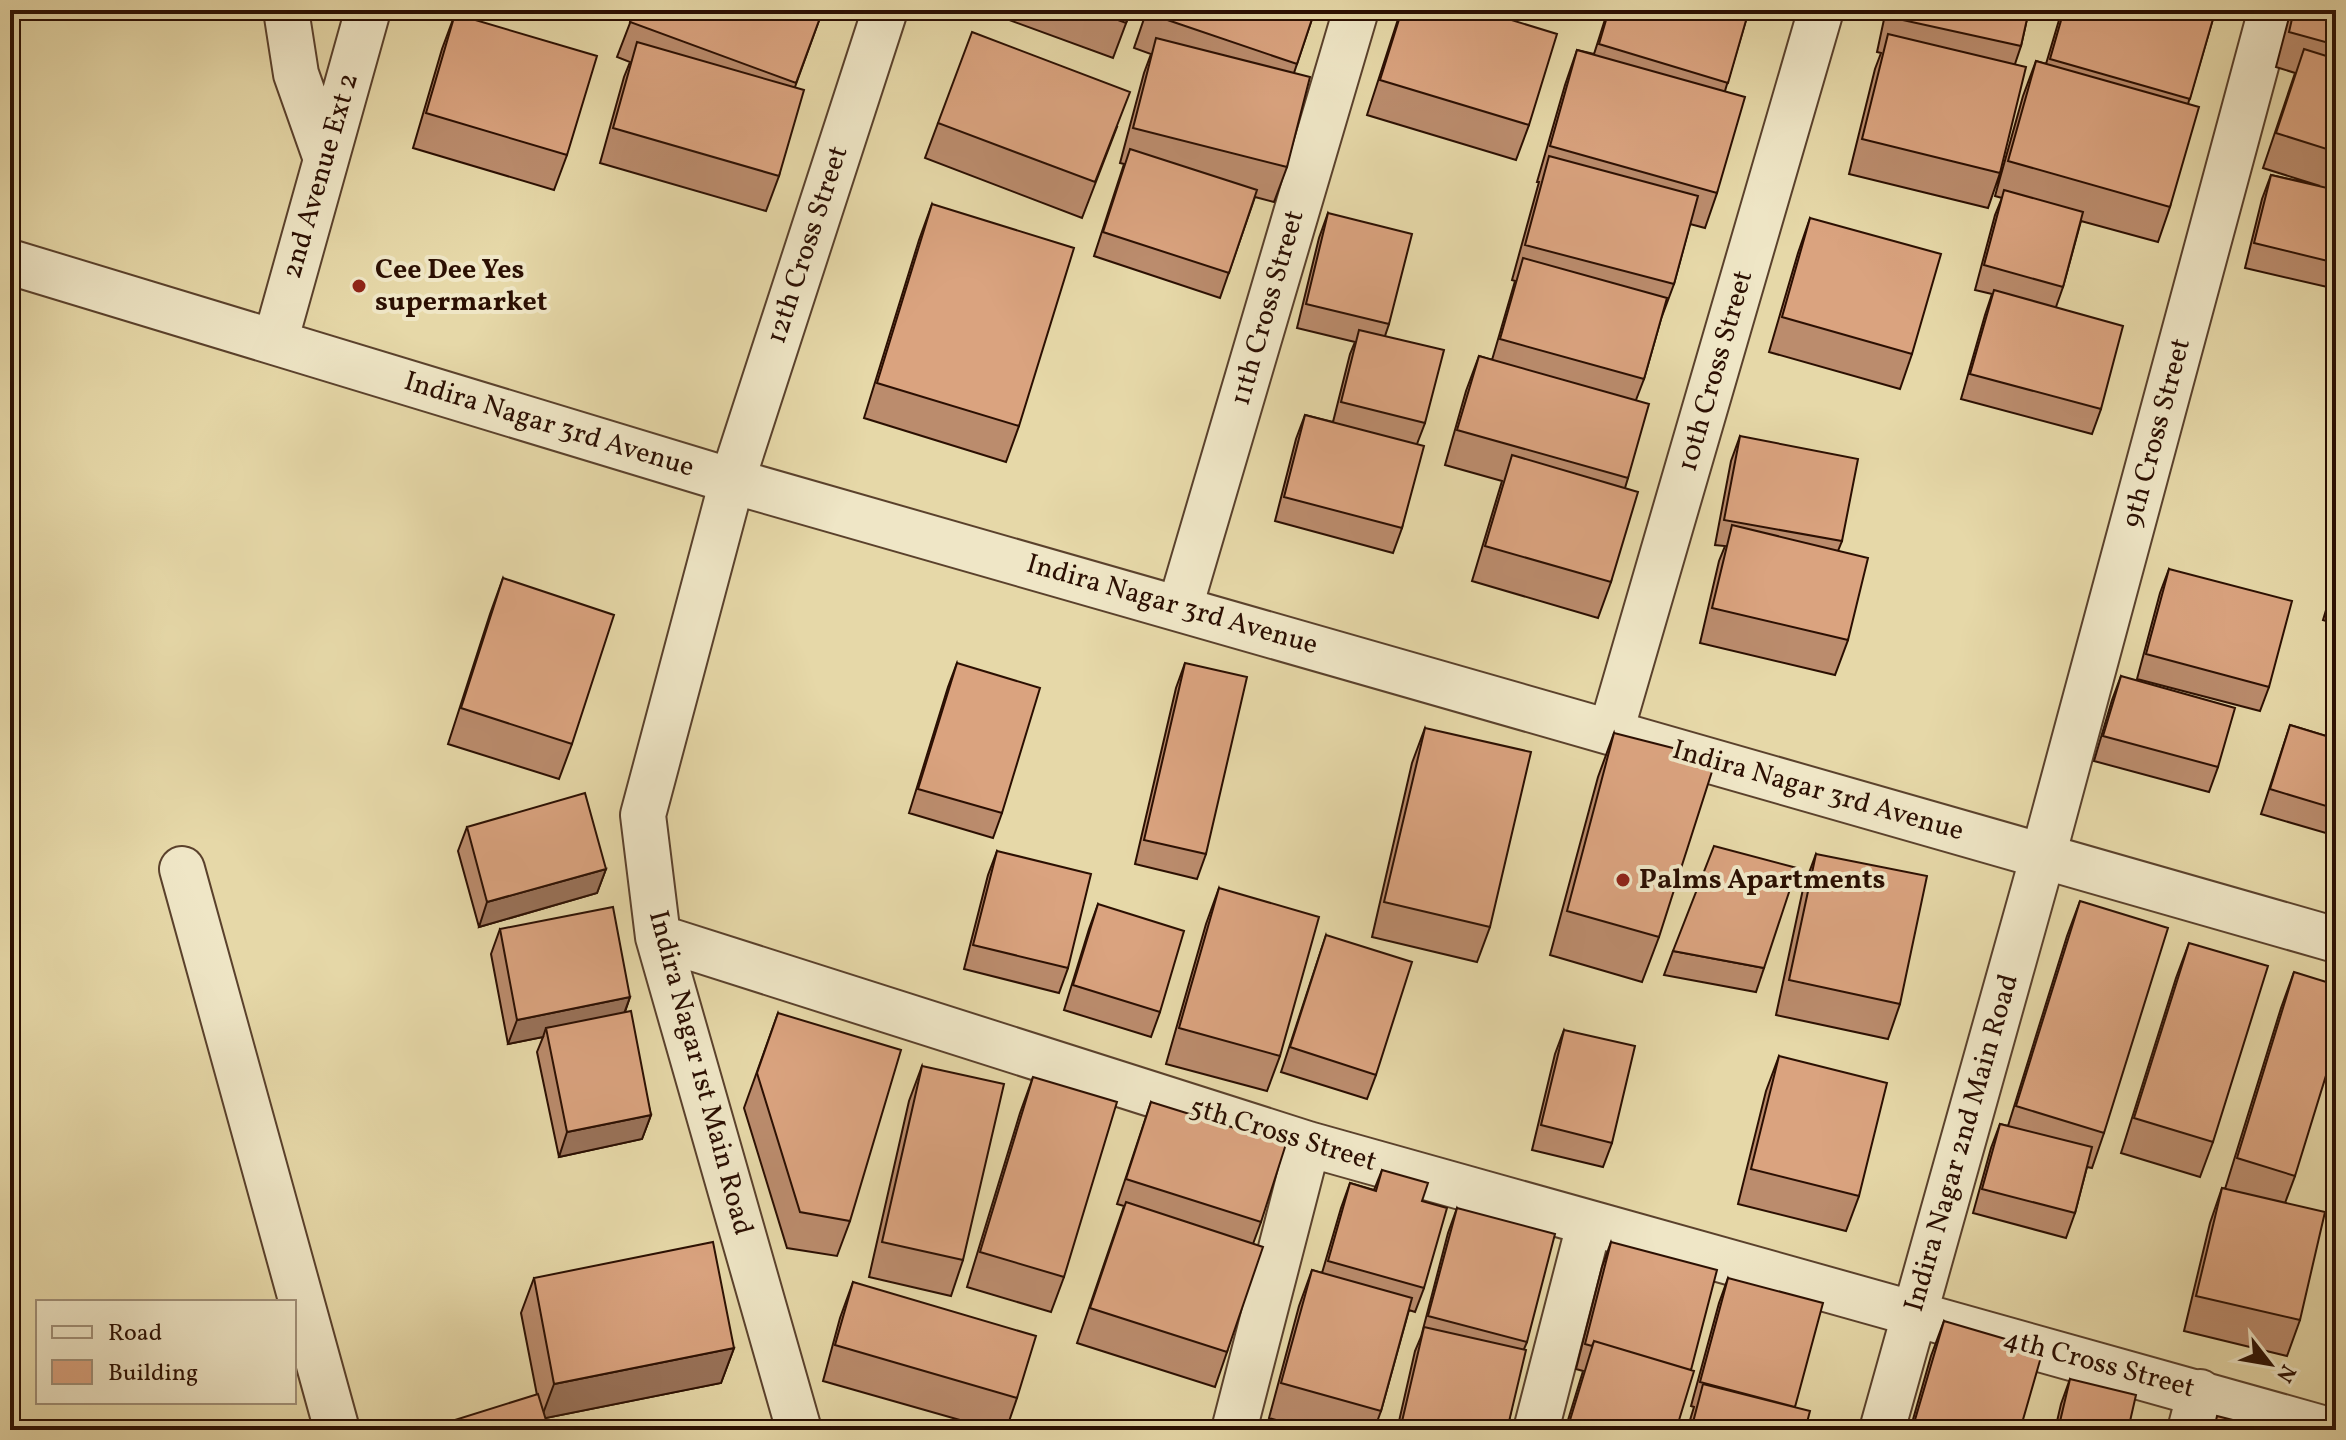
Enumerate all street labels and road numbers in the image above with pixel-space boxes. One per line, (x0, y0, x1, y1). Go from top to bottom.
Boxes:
street label: 2nd Avenue Ext 2 (273, 69, 369, 283)
street label: 12th Cross Street (758, 141, 858, 349)
street label: 11th Cross Street (1221, 206, 1315, 410)
street label: 10th Cross Street (1669, 266, 1763, 476)
street label: 9th Cross Street (2113, 334, 2201, 532)
street label: Indira Nagar 3rd Avenue (399, 362, 699, 488)
street label: Indira Nagar 3rd Avenue (1022, 545, 1322, 665)
street label: Indira Nagar 3rd Avenue (1668, 731, 1968, 851)
street label: Indira Nagar 1st Main Road (638, 906, 762, 1240)
street label: Indira Nagar 2nd Main Road (1895, 970, 2029, 1316)
street label: 5th Cross Street (1185, 1088, 1381, 1182)
street label: 4th Cross Street (1999, 1320, 2199, 1408)

